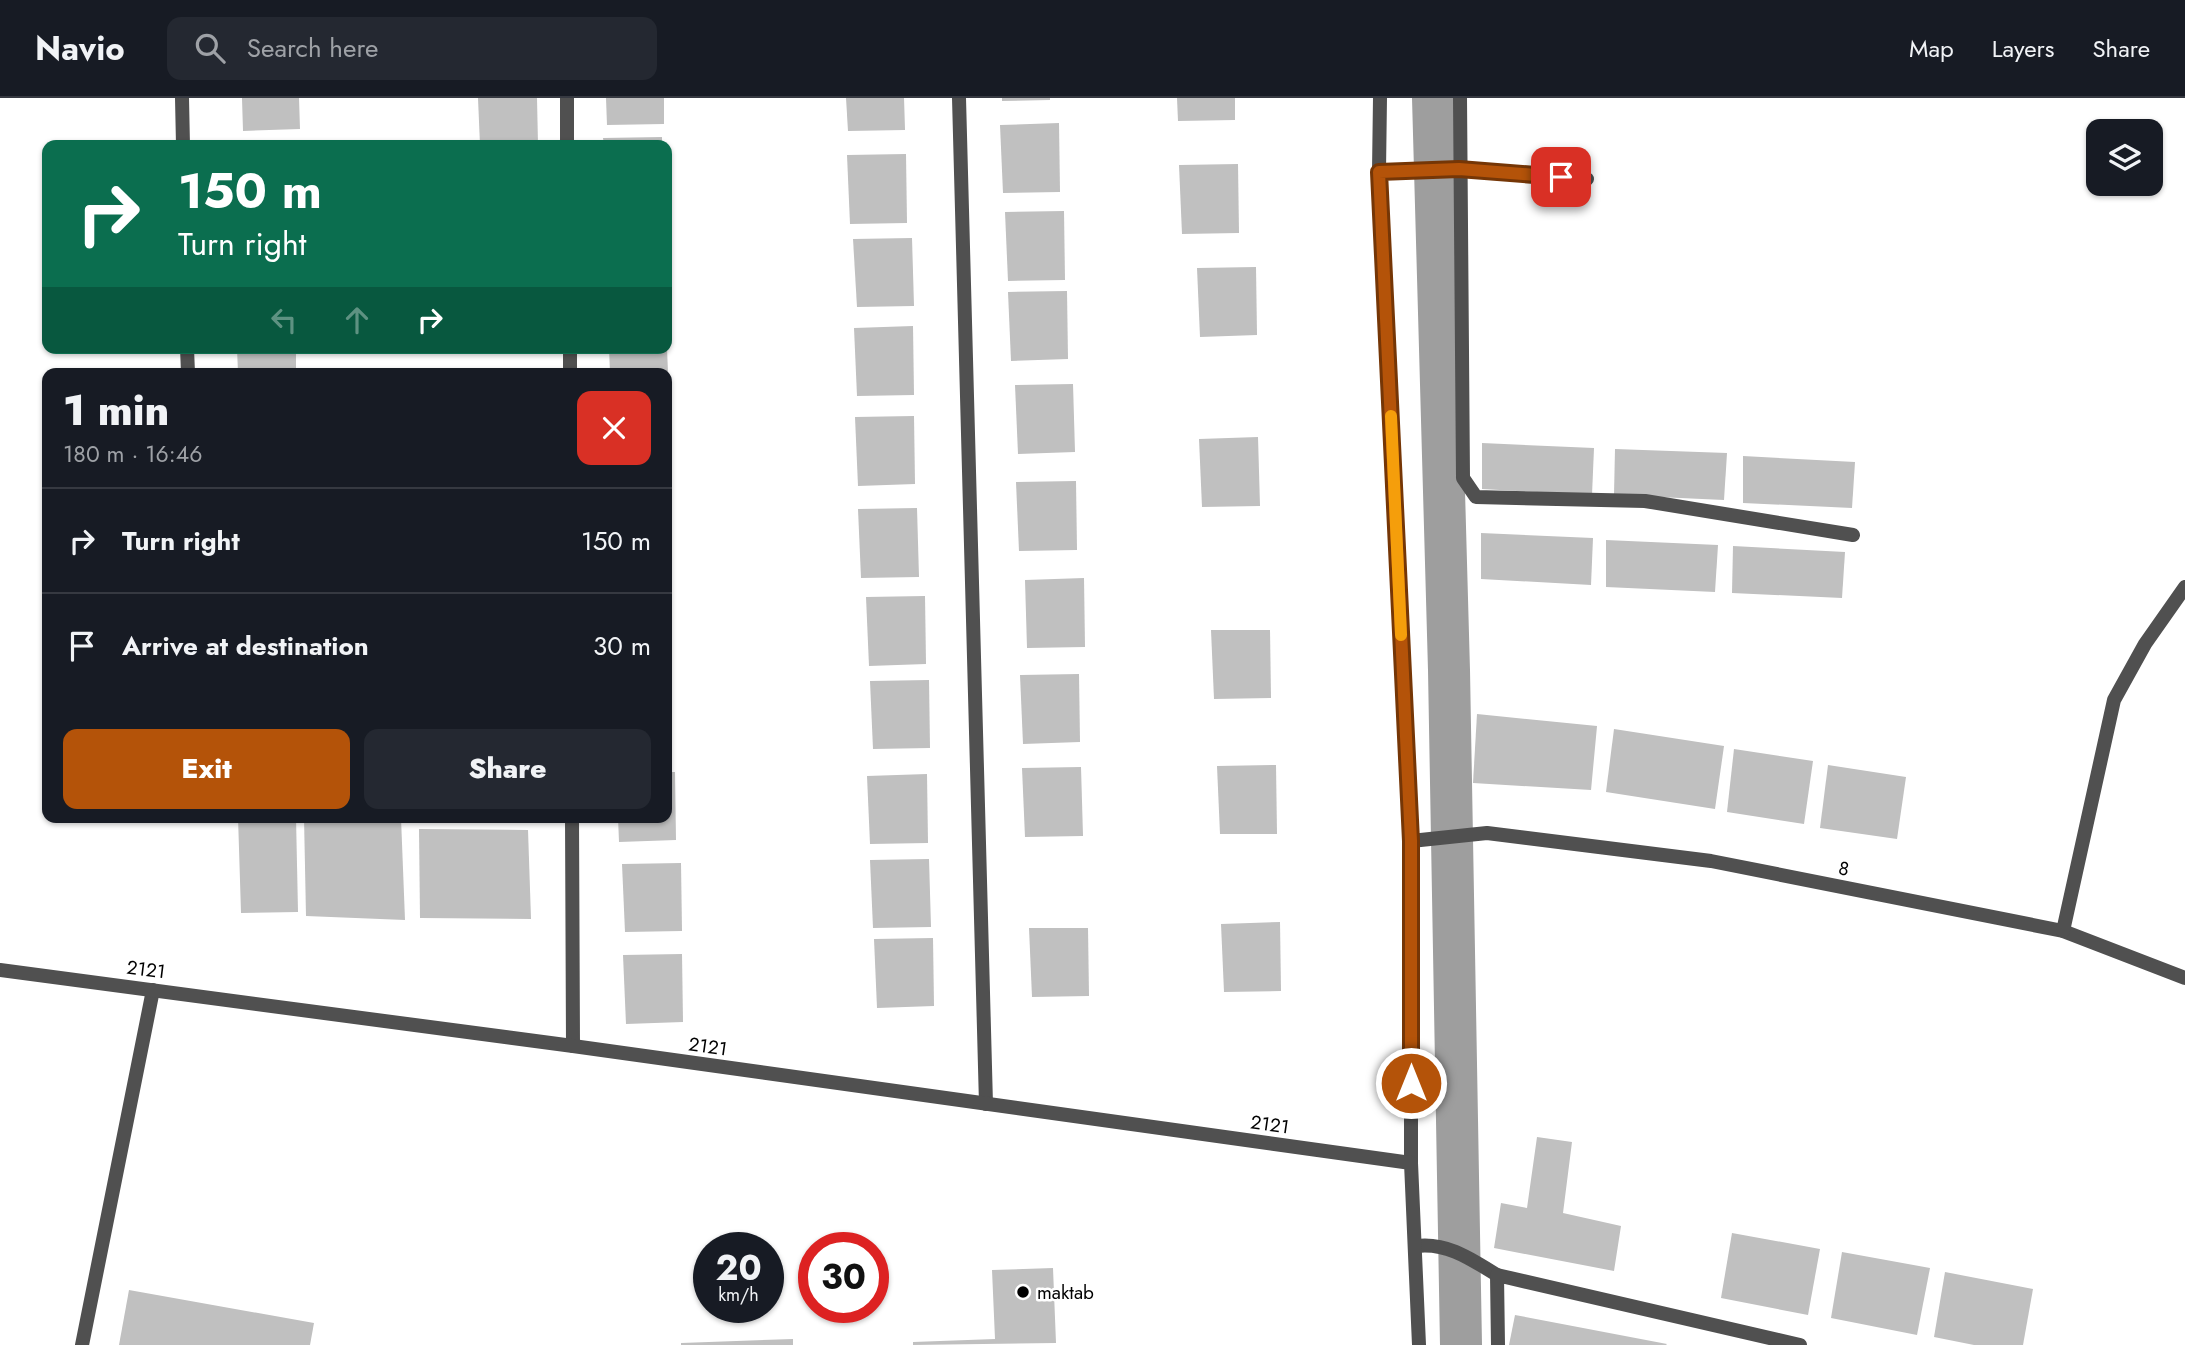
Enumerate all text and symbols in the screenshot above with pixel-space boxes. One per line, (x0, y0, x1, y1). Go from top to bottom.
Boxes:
search box (167, 17, 657, 80)
text: Navio (35, 25, 125, 72)
icon: search (191, 29, 229, 67)
text: Search here (247, 29, 378, 67)
text: Map (1909, 31, 1954, 66)
text: Layers (1992, 31, 2054, 66)
text: Share (2092, 31, 2150, 66)
map controls (2086, 119, 2163, 196)
button: layers (2086, 119, 2163, 196)
pin (1531, 147, 1591, 207)
text: 150 m (178, 156, 322, 226)
icon: arrive (1542, 158, 1580, 196)
icon: right (63, 168, 154, 259)
text: Turn right (178, 221, 307, 267)
icon: left (265, 301, 303, 339)
icon: ahead (338, 301, 376, 339)
icon: right (411, 301, 449, 339)
text: 1 min (63, 380, 169, 441)
button: close (577, 391, 651, 465)
text: 180 m · 16:46 (63, 437, 202, 471)
icon: right (63, 522, 101, 560)
text: Turn right (122, 522, 240, 560)
text: 150 m (581, 522, 651, 560)
icon: arrive (63, 627, 101, 665)
text: Arrive at destination (122, 627, 369, 665)
text: 30 m (593, 627, 651, 665)
button: Exit (63, 729, 350, 809)
button: Share (364, 729, 651, 809)
street label: 8 (1836, 854, 1852, 883)
street label: 2121 (125, 954, 167, 985)
street label: 2121 (687, 1030, 729, 1063)
position arrow (1374, 1046, 1448, 1120)
street label: 2121 (1249, 1108, 1291, 1141)
speed limit sign: 30 (798, 1232, 889, 1323)
text: 20 (715, 1243, 762, 1293)
place label: maktab (1037, 1279, 1094, 1306)
text: km/h (718, 1282, 759, 1308)
marker: maktab (1015, 1284, 1031, 1300)

